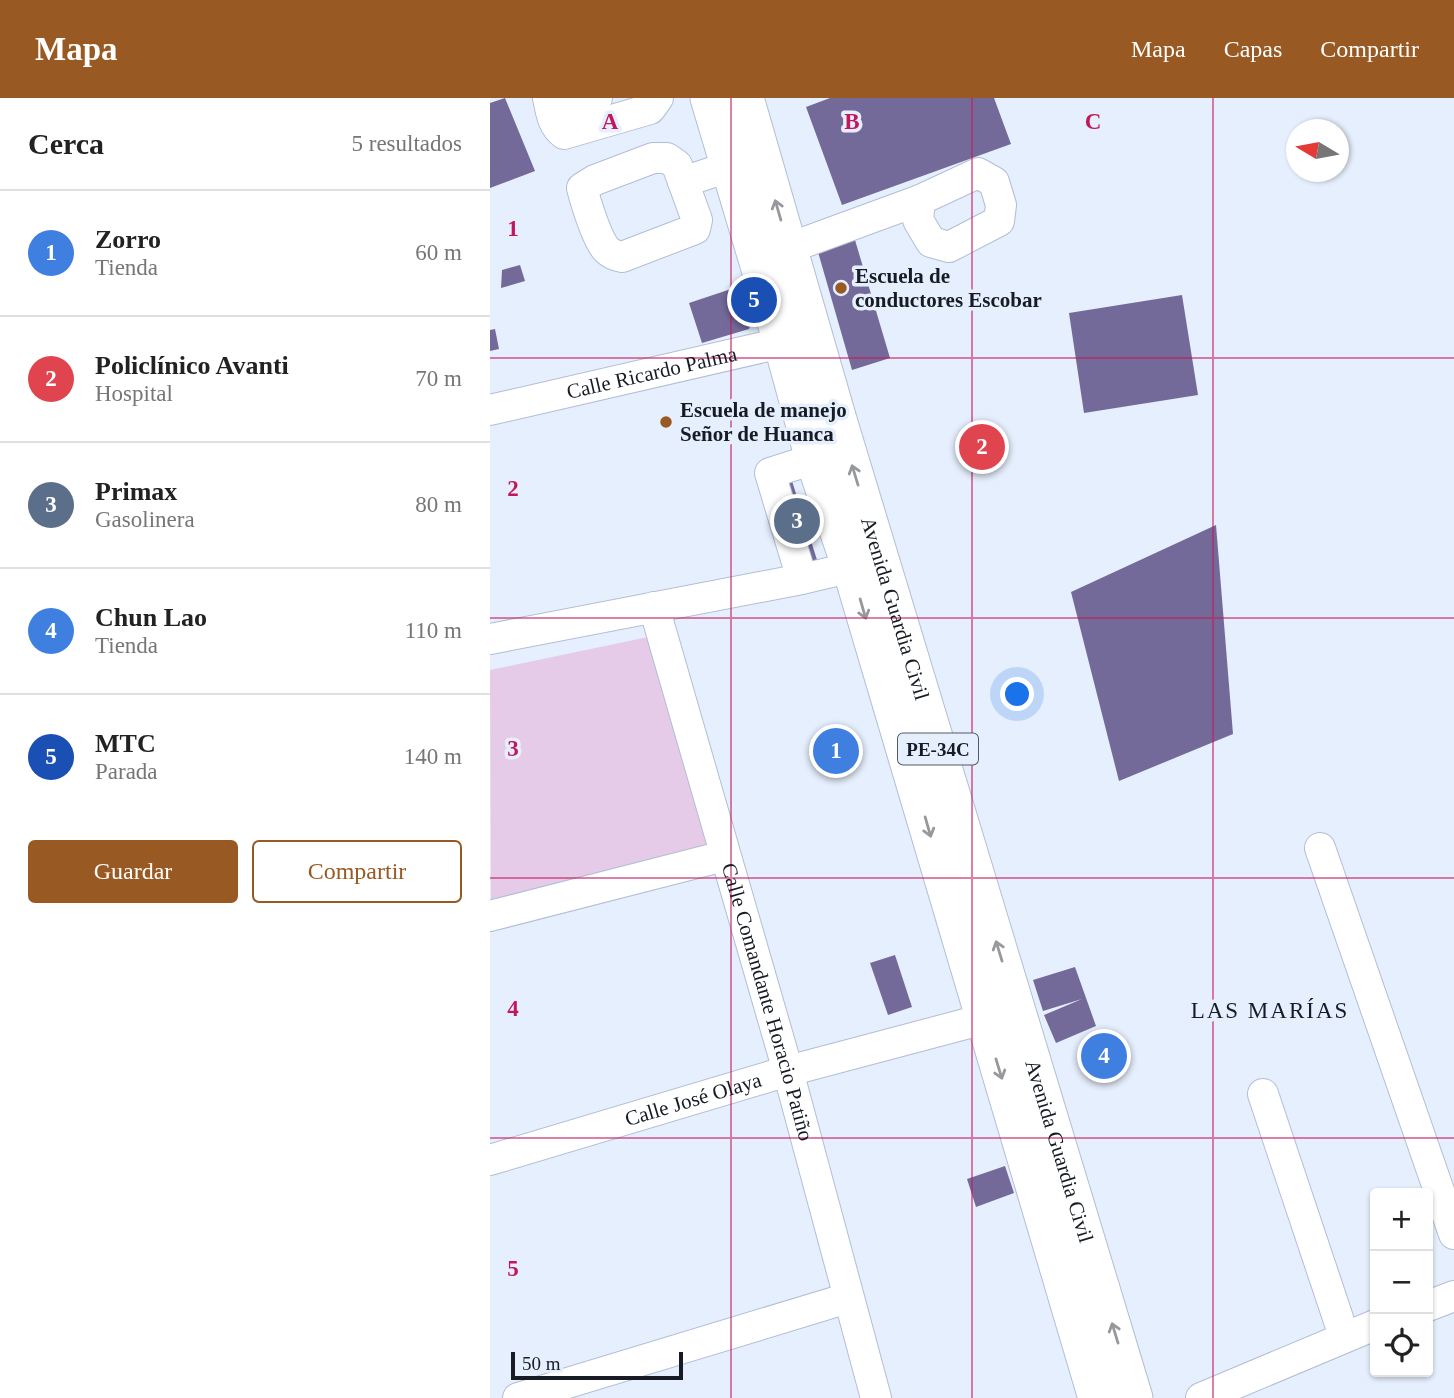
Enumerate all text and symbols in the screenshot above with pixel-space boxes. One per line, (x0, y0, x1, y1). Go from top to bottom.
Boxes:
text: Mapa (35, 31, 118, 67)
text: Mapa (1131, 36, 1186, 62)
text: Capas (1224, 36, 1282, 62)
text: Compartir (1320, 36, 1419, 62)
text: A (602, 109, 619, 134)
text: B (844, 109, 860, 134)
text: C (1085, 109, 1101, 134)
north arrow (1286, 119, 1349, 182)
text: Cerca (28, 127, 104, 160)
text: 5 resultados (351, 131, 462, 156)
one-way arrow (770, 199, 783, 221)
text: 1 (507, 216, 519, 241)
text: Zorro (95, 225, 161, 254)
text: 1 (45, 240, 57, 265)
text: 60 m (415, 240, 462, 265)
text: Tienda (95, 255, 158, 280)
place label: Escuela de conductores Escobar (855, 264, 1042, 312)
pin: 5 (731, 274, 777, 326)
marker: Escuela de conductores Escobar (833, 280, 849, 296)
street label: Calle Ricardo Palma (564, 341, 740, 404)
text: Policlínico Avanti (95, 351, 289, 380)
text: 2 (45, 366, 57, 391)
text: 70 m (415, 366, 462, 391)
text: Hospital (95, 381, 173, 406)
place label: Escuela de manejo Señor de Huanca (680, 398, 847, 446)
marker: Escuela de manejo Señor de Huanca (658, 414, 674, 430)
pin: 2 (959, 421, 1005, 473)
one-way arrow (848, 464, 861, 486)
text: 2 (507, 476, 519, 501)
text: Primax (95, 477, 177, 506)
text: 3 (45, 492, 57, 517)
text: 80 m (415, 492, 462, 517)
pin: 3 (774, 495, 820, 547)
text: Gasolinera (95, 507, 195, 532)
street label: Avenida Guardia Civil (856, 514, 934, 703)
one-way arrow (858, 597, 871, 619)
text: Chun Lao (95, 603, 207, 632)
text: 4 (45, 618, 57, 643)
text: 110 m (405, 618, 462, 643)
text: Tienda (95, 633, 158, 658)
your location (1000, 677, 1034, 711)
pin: 1 (813, 725, 859, 777)
text: MTC (95, 729, 156, 758)
road number: PE-34C (898, 734, 978, 764)
text: 3 (507, 736, 519, 761)
text: 5 (45, 744, 57, 769)
text: 140 m (404, 744, 462, 769)
text: Parada (95, 759, 158, 784)
one-way arrow (922, 816, 935, 838)
button: Guardar (28, 840, 238, 903)
button: Compartir (252, 840, 462, 903)
street label: Calle Comandante Horacio Patiño (717, 860, 818, 1144)
one-way arrow (992, 940, 1005, 962)
text: 4 (507, 996, 519, 1021)
district label: LAS MARÍAS (1191, 998, 1349, 1023)
pin: 4 (1081, 1030, 1127, 1082)
one-way arrow (993, 1057, 1006, 1079)
street label: Avenida Guardia Civil (1020, 1057, 1098, 1246)
street label: Calle José Olaya (622, 1067, 765, 1131)
map controls (1370, 1188, 1433, 1377)
button: + (1370, 1188, 1433, 1251)
button: − (1370, 1251, 1433, 1314)
text: 5 (507, 1256, 519, 1281)
button: locate (1370, 1314, 1433, 1377)
one-way arrow (1107, 1322, 1120, 1344)
scale bar (511, 1349, 682, 1381)
text: 50 m (522, 1353, 561, 1374)

